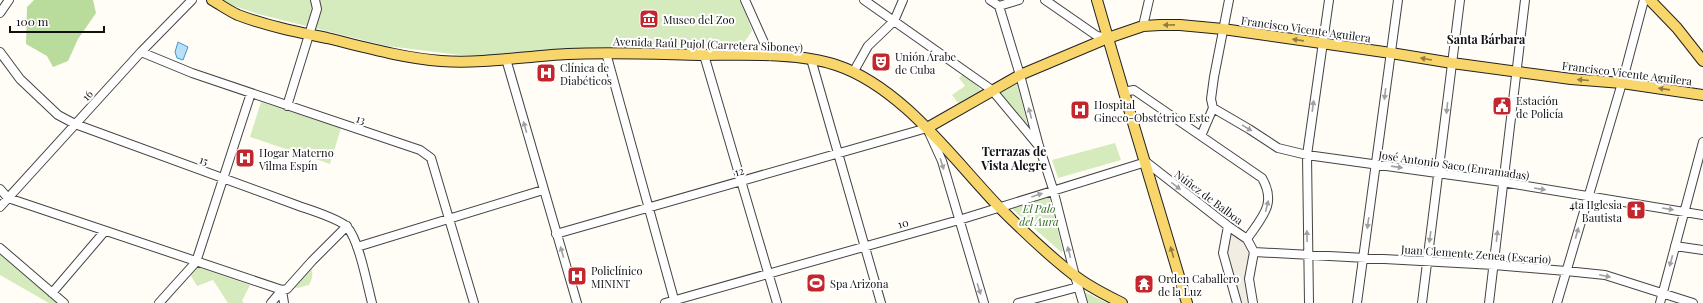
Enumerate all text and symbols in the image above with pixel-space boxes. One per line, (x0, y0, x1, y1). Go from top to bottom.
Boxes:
scale bar (10, 8, 104, 34)
museum icon: Museo del Zoo (638, 8, 660, 30)
place label: Museo del Zoo (663, 12, 734, 27)
street label: Francisco Vicente Aguilera (1240, 12, 1372, 46)
text: 100 m (16, 13, 49, 29)
one-way arrow (1162, 22, 1175, 28)
district label: Santa Bárbara (1447, 31, 1526, 47)
street label: Avenida Raúl Pujol (Carretera Siboney) (612, 33, 803, 55)
one-way arrow (1292, 37, 1304, 43)
place label: Unión Árabe de Cuba (895, 49, 957, 77)
theatre icon: Unión Árabe de Cuba (870, 51, 892, 73)
one-way arrow (1420, 56, 1433, 62)
street label: Francisco Vicente Aguilera (1561, 58, 1693, 88)
place label: Clínica de Diabéticos (560, 60, 612, 88)
hospital icon: Clínica de Diabéticos (535, 62, 557, 84)
one-way arrow (1577, 76, 1589, 83)
street label: 16 (78, 86, 96, 104)
one-way arrow (1658, 86, 1670, 92)
one-way arrow (1382, 88, 1388, 100)
place label: Estación de Policía (1516, 93, 1564, 121)
public building icon: Estación de Policía (1491, 95, 1513, 117)
place label: Hospital Gineco-Obstétrico Este (1094, 97, 1210, 125)
hospital icon: Hospital Gineco-Obstétrico Este (1069, 99, 1091, 121)
one-way arrow (1310, 100, 1316, 113)
one-way arrow (1444, 102, 1450, 114)
one-way arrow (1027, 107, 1033, 119)
street label: 13 (354, 110, 368, 128)
one-way arrow (522, 121, 528, 133)
one-way arrow (1241, 124, 1253, 131)
district label: Terrazas de Vista Alegre (980, 143, 1047, 173)
place label: Hogar Materno Vilma Espín (258, 145, 334, 173)
hospital icon: Hogar Materno Vilma Espín (234, 147, 256, 169)
street label: José Antonio Saco (Enramadas) (1377, 147, 1530, 183)
street label: 15 (197, 151, 211, 169)
one-way arrow (939, 159, 945, 171)
street label: 12 (732, 163, 746, 179)
one-way arrow (1391, 164, 1403, 170)
street label: Núñez de Balboa (1172, 166, 1247, 228)
one-way arrow (1171, 182, 1182, 190)
one-way arrow (1533, 186, 1546, 192)
one-way arrow (1031, 192, 1043, 198)
place label: 4ta IIglesia Bautista (1569, 197, 1623, 225)
church icon: 4ta IIglesia Bautista (1625, 199, 1647, 221)
one-way arrow (1264, 200, 1270, 212)
park label: El Palo del Aura (1019, 201, 1059, 229)
one-way arrow (1662, 206, 1674, 212)
street label: 10 (896, 214, 911, 232)
one-way arrow (1365, 217, 1371, 229)
one-way arrow (1574, 227, 1580, 239)
one-way arrow (1304, 230, 1311, 242)
one-way arrow (1493, 230, 1500, 243)
one-way arrow (1427, 231, 1433, 243)
street label: Juan Clemente Zenea (Escario) (1400, 241, 1551, 267)
one-way arrow (559, 246, 565, 258)
one-way arrow (1066, 246, 1072, 258)
one-way arrow (1169, 246, 1175, 258)
one-way arrow (1667, 255, 1673, 267)
place label: Policlínico MININT (591, 263, 642, 291)
hospital icon: Policlínico MININT (566, 265, 588, 287)
place label: Orden Caballero de la Luz (1158, 271, 1239, 299)
sports icon: Spa Arizona (805, 272, 827, 294)
temple icon: Orden Caballero de la Luz (1133, 273, 1155, 295)
one-way arrow (1598, 274, 1611, 280)
place label: Spa Arizona (830, 276, 889, 291)
one-way arrow (976, 283, 982, 295)

